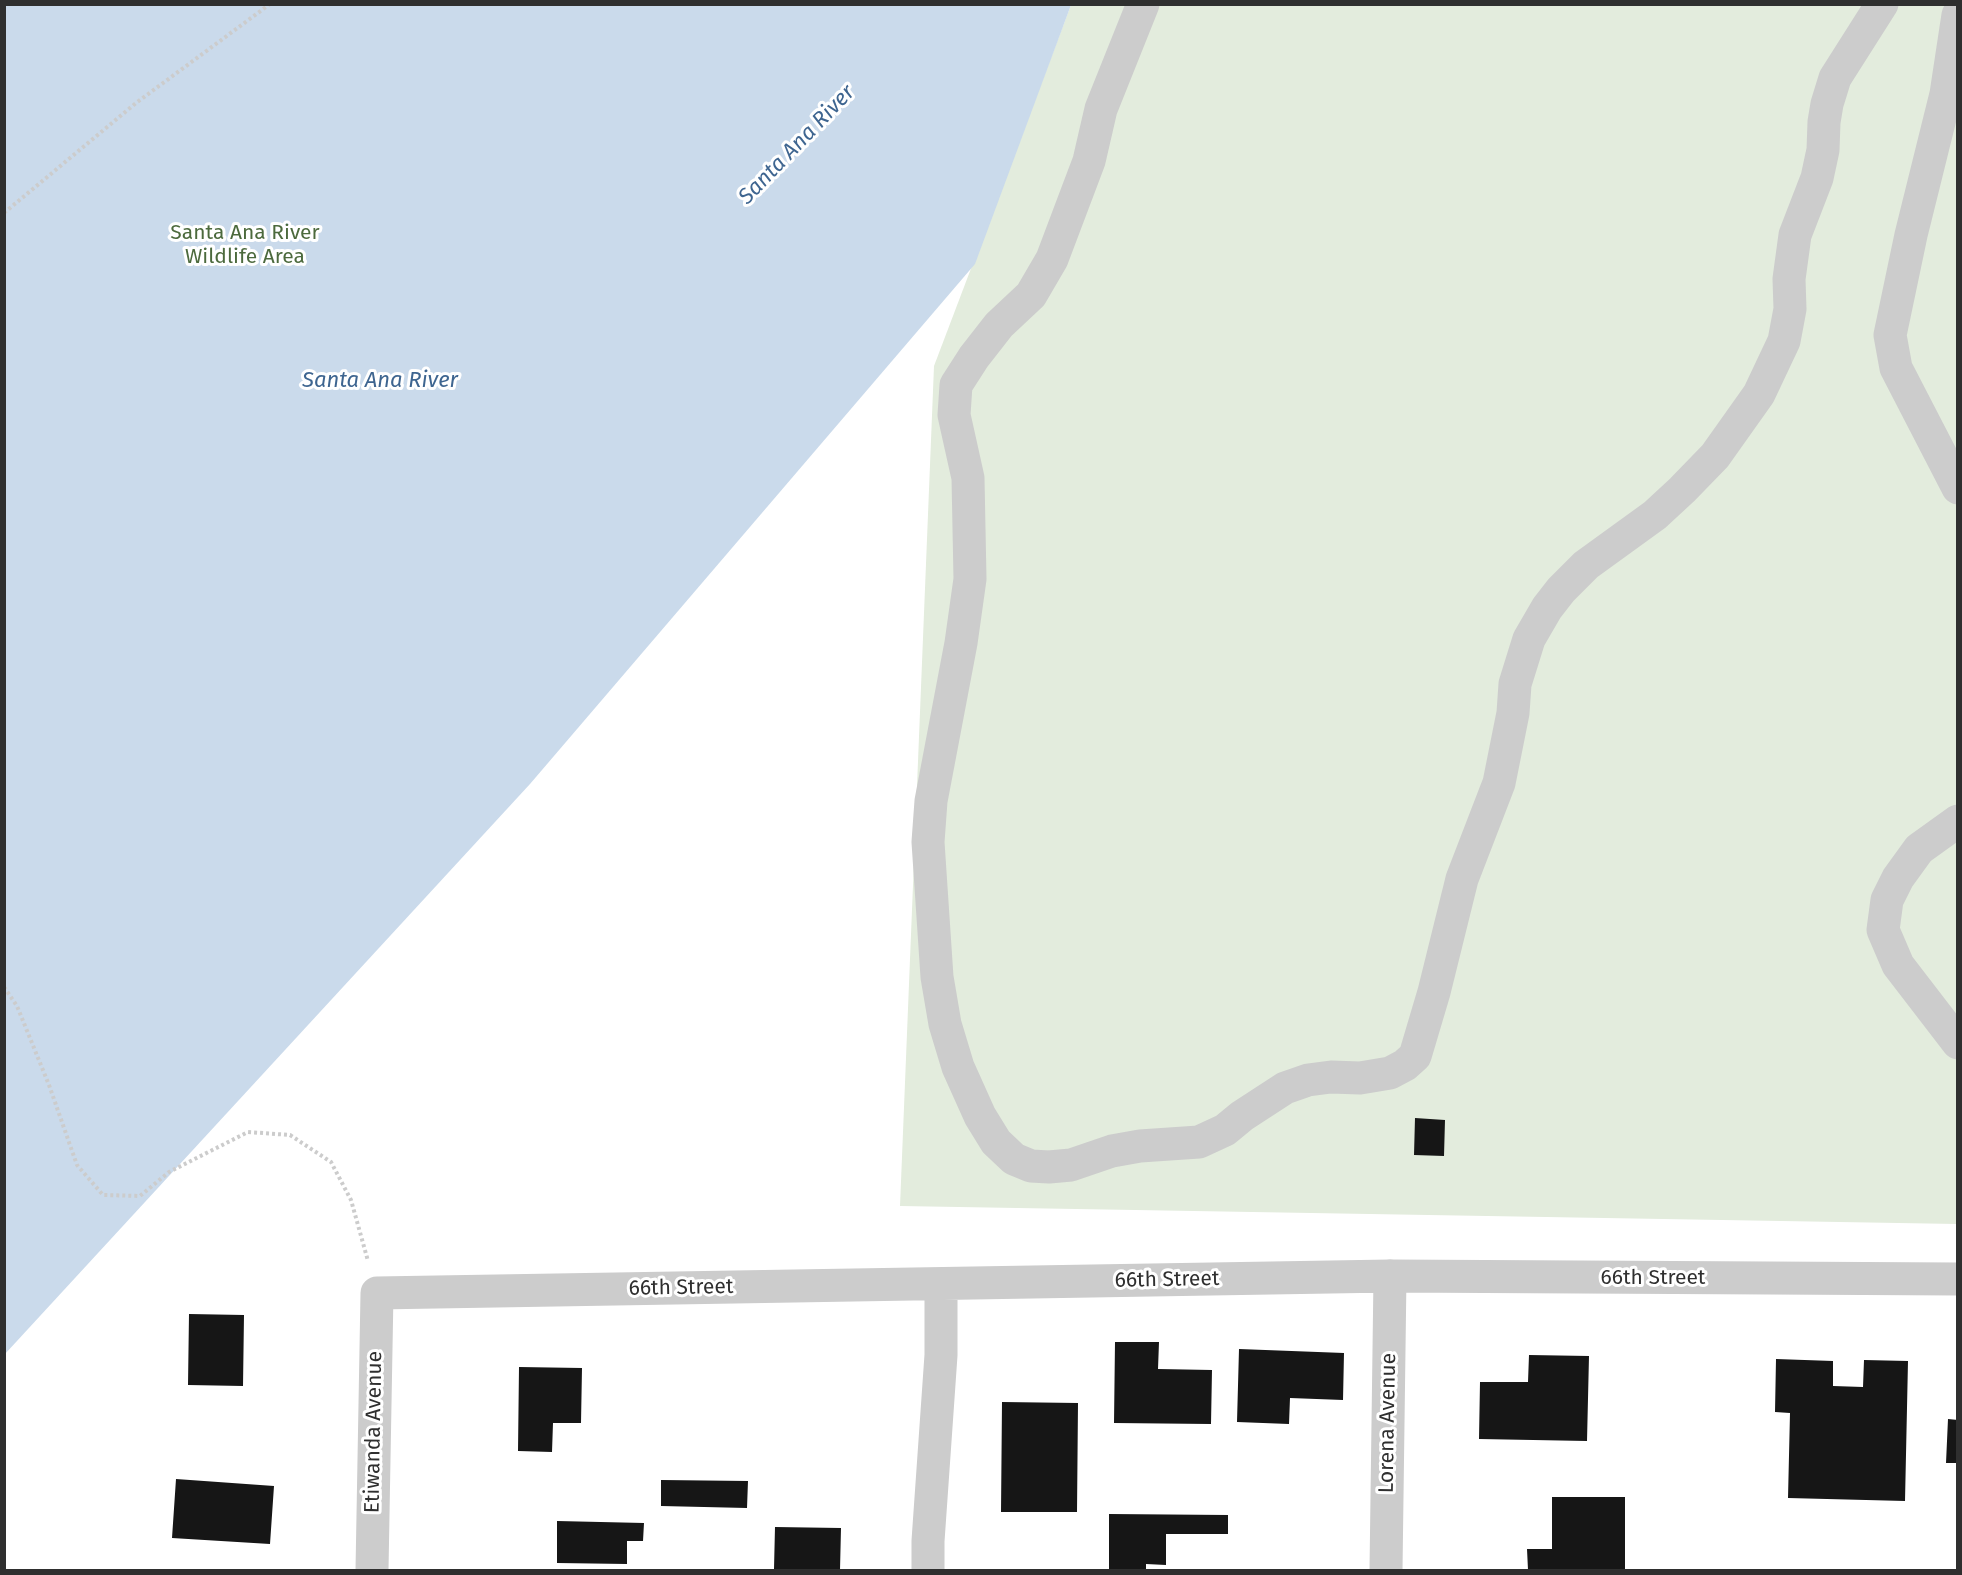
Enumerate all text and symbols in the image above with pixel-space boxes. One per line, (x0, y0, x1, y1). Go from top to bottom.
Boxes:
water label: Santa Ana River (733, 80, 861, 210)
park label: Santa Ana River Wildlife Area (170, 220, 320, 270)
water label: Santa Ana River (302, 368, 458, 394)
street label: 66th Street (1601, 1265, 1705, 1291)
street label: 66th Street (1114, 1266, 1220, 1294)
street label: 66th Street (628, 1274, 734, 1302)
street label: Etiwanda Avenue (360, 1351, 388, 1513)
street label: Lorena Avenue (1374, 1353, 1402, 1493)

